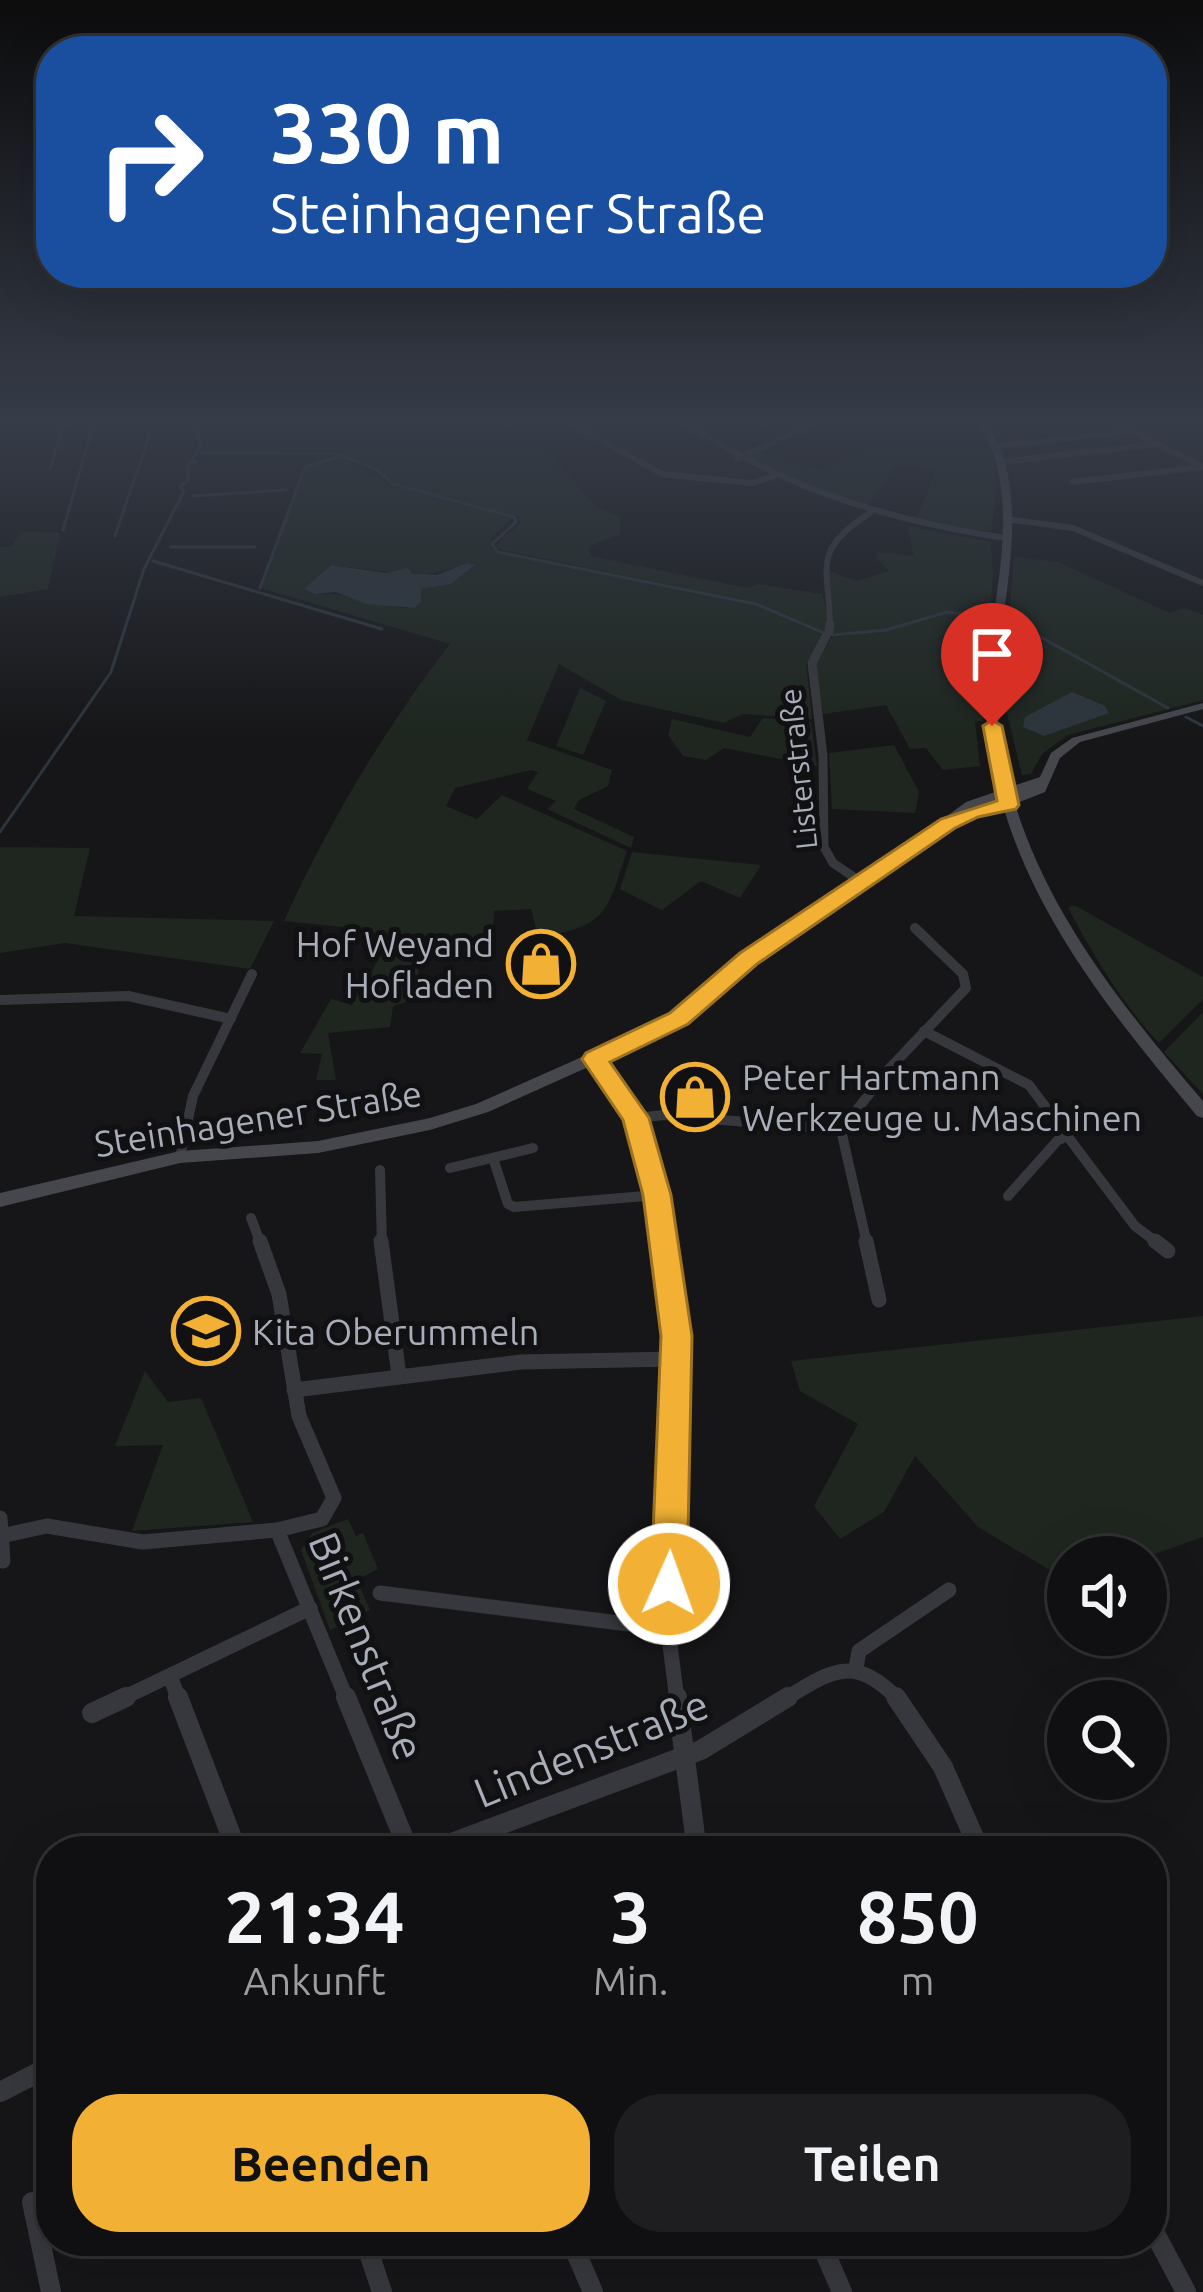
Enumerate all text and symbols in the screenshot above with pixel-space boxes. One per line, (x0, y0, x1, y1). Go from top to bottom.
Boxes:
icon: right (72, 84, 228, 240)
text: 330 m (270, 85, 504, 179)
text: Steinhagener Straße (270, 183, 766, 243)
pin (941, 603, 1043, 726)
icon: arrive (959, 621, 1025, 687)
street label: Listerstraße (773, 687, 823, 851)
place label: Hof Weyand Hofladen (296, 923, 494, 1005)
shop icon: Hof Weyand Hofladen (506, 929, 576, 999)
place label: Peter Hartmann Werkzeuge u. Maschinen (742, 1056, 1142, 1138)
shop icon: Peter Hartmann Werkzeuge u. Maschinen (660, 1062, 730, 1132)
street label: Steinhagener Straße (91, 1072, 425, 1164)
school or university icon: Kita Oberummeln (171, 1296, 241, 1366)
place label: Kita Oberummeln (252, 1311, 539, 1352)
position arrow (606, 1521, 732, 1647)
street label: Birkenstraße (300, 1525, 434, 1767)
map controls (1047, 1536, 1167, 1800)
button: sound (1047, 1536, 1167, 1656)
street label: Lindenstraße (467, 1680, 715, 1816)
button: search (1047, 1680, 1167, 1800)
text: 21:34 (224, 1876, 405, 1957)
text: 3 (610, 1876, 651, 1957)
text: 850 (857, 1876, 979, 1957)
text: Ankunft (244, 1959, 386, 2002)
text: Min. (593, 1959, 668, 2002)
text: m (901, 1959, 934, 2002)
button: Beenden (72, 2094, 590, 2232)
button: Teilen (614, 2094, 1131, 2232)

